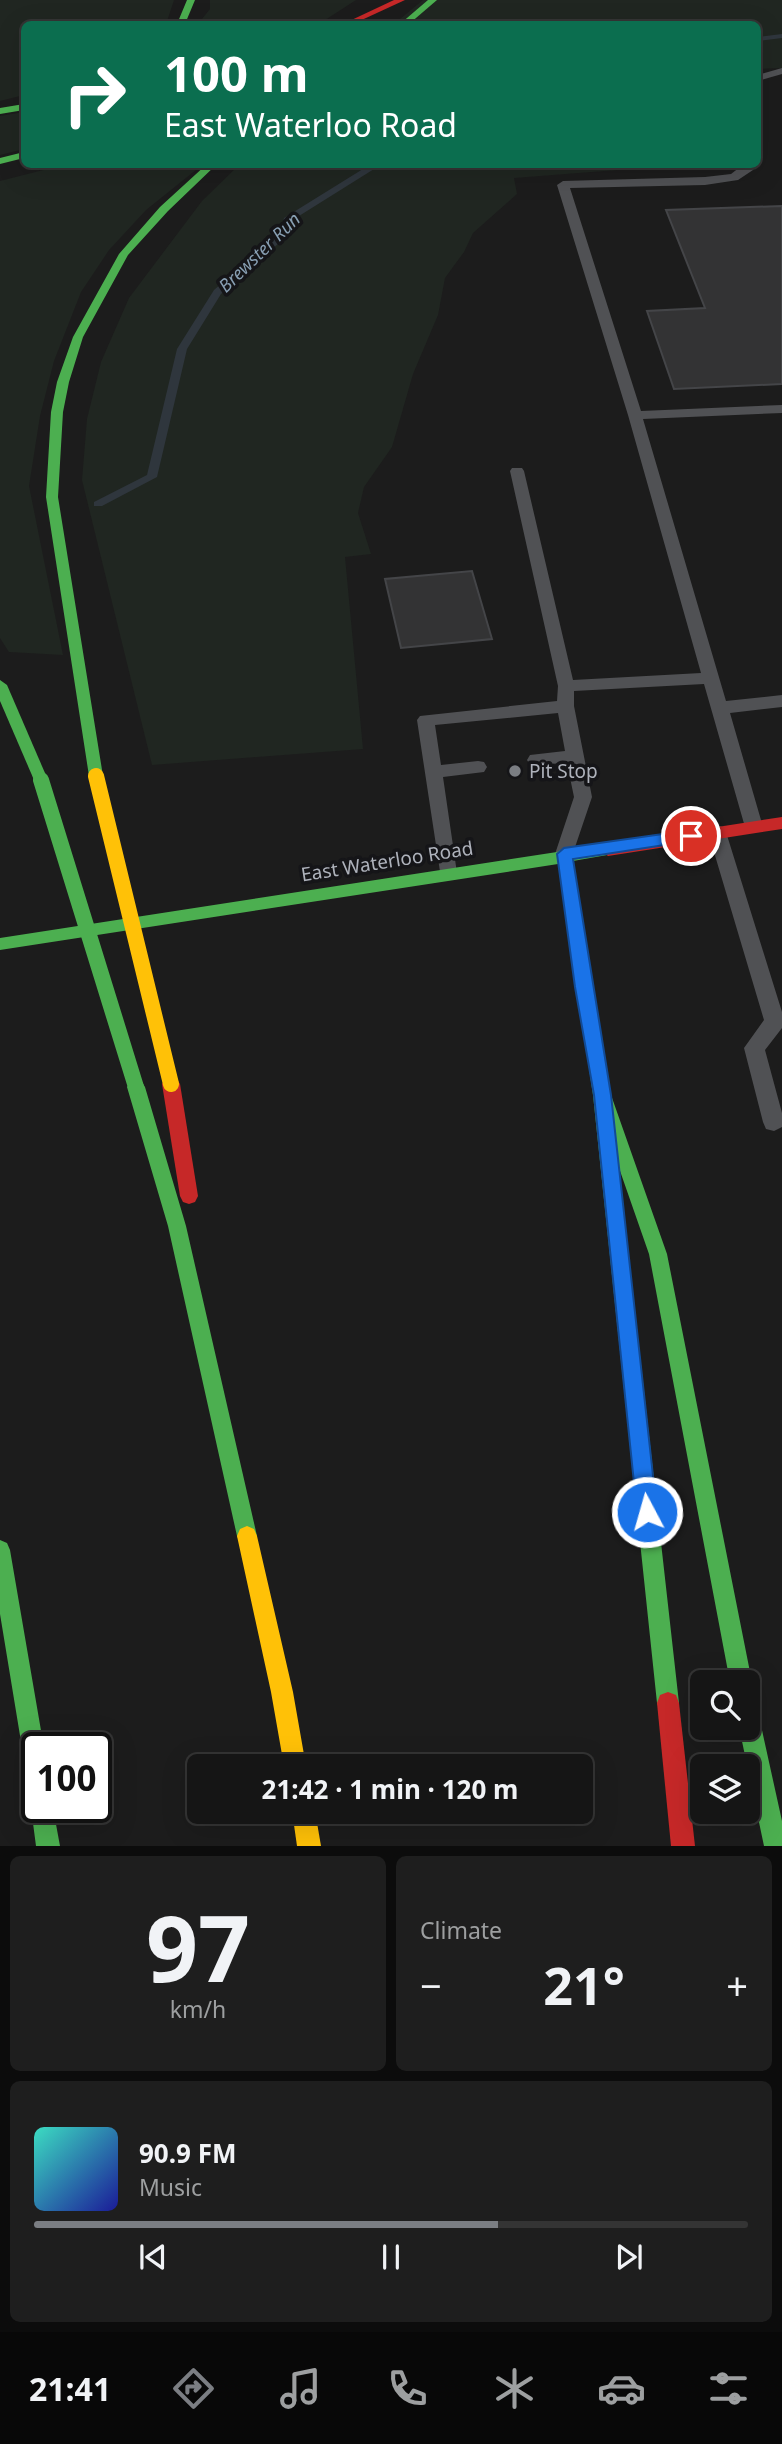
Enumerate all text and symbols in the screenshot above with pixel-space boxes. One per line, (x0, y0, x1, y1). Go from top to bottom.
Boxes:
text: 100 m (164, 40, 309, 106)
icon: right (49, 49, 140, 140)
text: East Waterloo Road (164, 103, 457, 146)
water label: Brewster Run (213, 207, 305, 297)
place label: Pit Stop (529, 758, 598, 784)
marker: Pit Stop (507, 763, 523, 779)
pin (661, 806, 721, 866)
icon: arrive (672, 817, 710, 855)
street label: East Waterloo Road (299, 835, 475, 887)
position arrow (610, 1475, 684, 1549)
map controls (690, 1670, 760, 1824)
button: search (690, 1670, 760, 1740)
speed limit sign: 100 (21, 1732, 112, 1823)
button: layers (690, 1754, 760, 1824)
text: 21:42 · 1 min · 120 m (262, 1771, 518, 1807)
text: 97 (146, 1885, 250, 2009)
text: Climate (420, 1914, 502, 1946)
text: 21° (543, 1949, 625, 2020)
text: − (420, 1959, 442, 2011)
text: + (726, 1959, 748, 2011)
text: km/h (170, 1993, 226, 2025)
text: 90.9 FM (139, 2135, 236, 2171)
text: Music (139, 2171, 202, 2203)
icon: previous (134, 2238, 172, 2276)
icon: pause (372, 2238, 410, 2276)
icon: next (610, 2238, 648, 2276)
icon: directions (169, 2364, 218, 2413)
icon: music (276, 2364, 325, 2413)
icon: phone (383, 2364, 432, 2413)
icon: climate (490, 2364, 539, 2413)
icon: car (597, 2364, 646, 2413)
icon: filters (704, 2364, 753, 2413)
text: 21:41 (29, 2367, 111, 2410)

